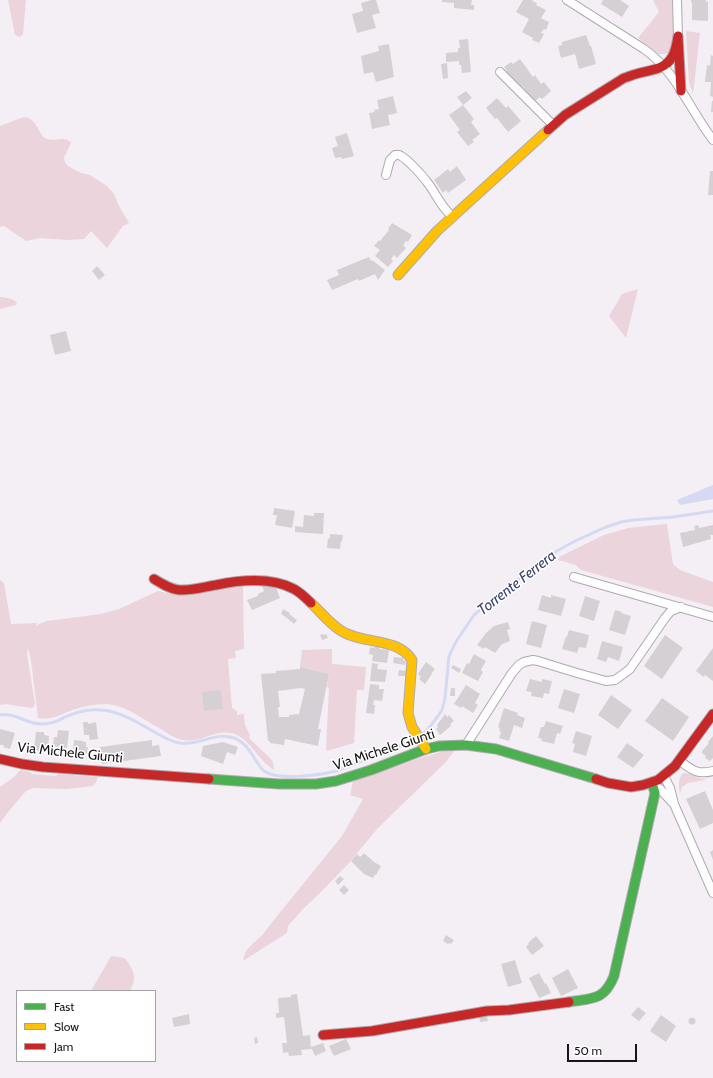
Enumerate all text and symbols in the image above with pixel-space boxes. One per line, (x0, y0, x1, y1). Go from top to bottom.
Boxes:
water label: Torrente Ferrera (474, 547, 560, 619)
street label: Via Michele Giunti (331, 726, 437, 774)
street label: Via Michele Giunti (16, 739, 124, 767)
legend (16, 990, 156, 1062)
text: Fast (54, 999, 74, 1014)
text: Slow (54, 1019, 79, 1034)
scale bar (569, 1036, 639, 1062)
text: Jam (54, 1039, 73, 1054)
text: 50 m (574, 1043, 602, 1058)

